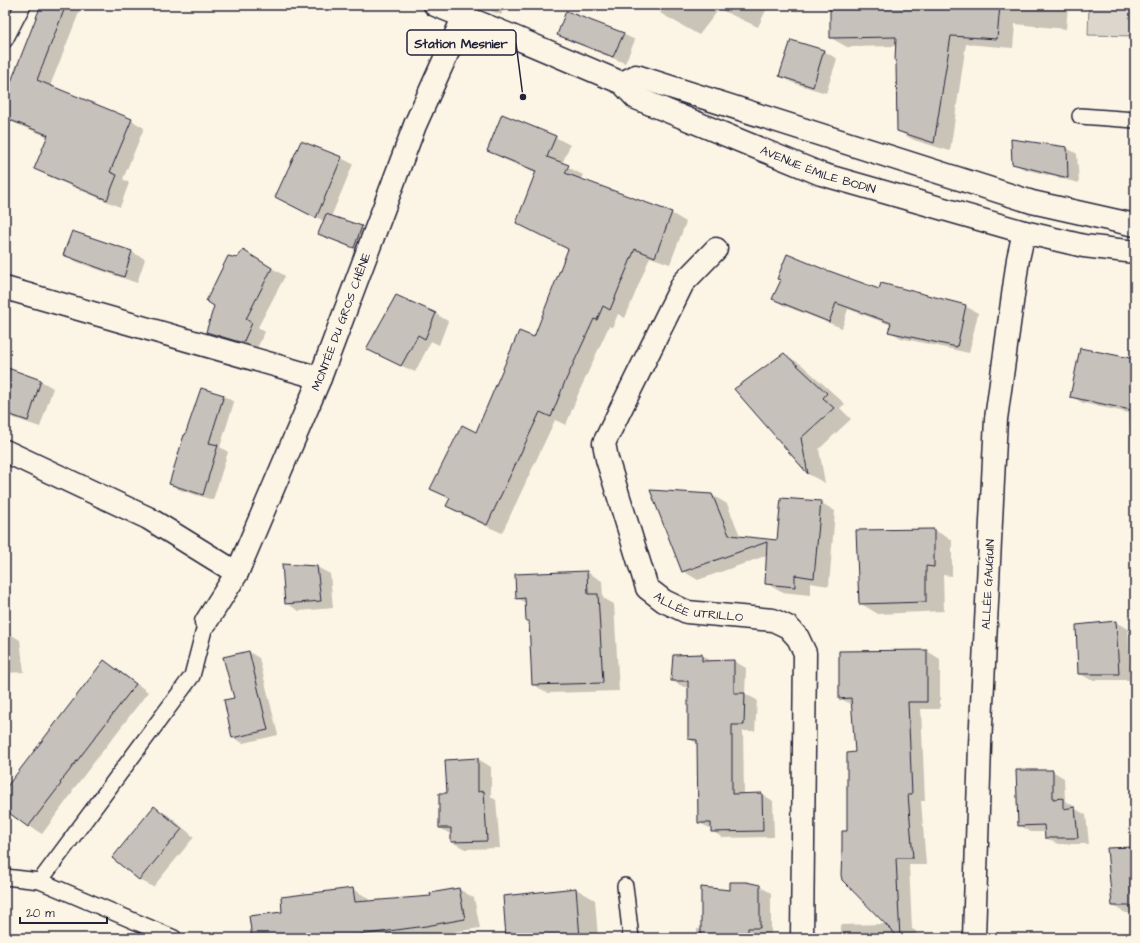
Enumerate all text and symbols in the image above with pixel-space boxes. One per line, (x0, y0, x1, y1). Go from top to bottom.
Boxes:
callout: Station Mesnier (407, 30, 516, 55)
text: Station Mesnier (413, 35, 509, 53)
street label: AVENUE ÉMILE BODIN (758, 142, 878, 198)
street label: MONTÉE DU GROS CHÊNE (308, 250, 375, 394)
street label: ALLÉE GAUGUIN (978, 538, 999, 630)
street label: ALLÉE UTRILLO (650, 588, 744, 626)
scale bar (20, 899, 107, 925)
text: 20 m (26, 905, 55, 922)

